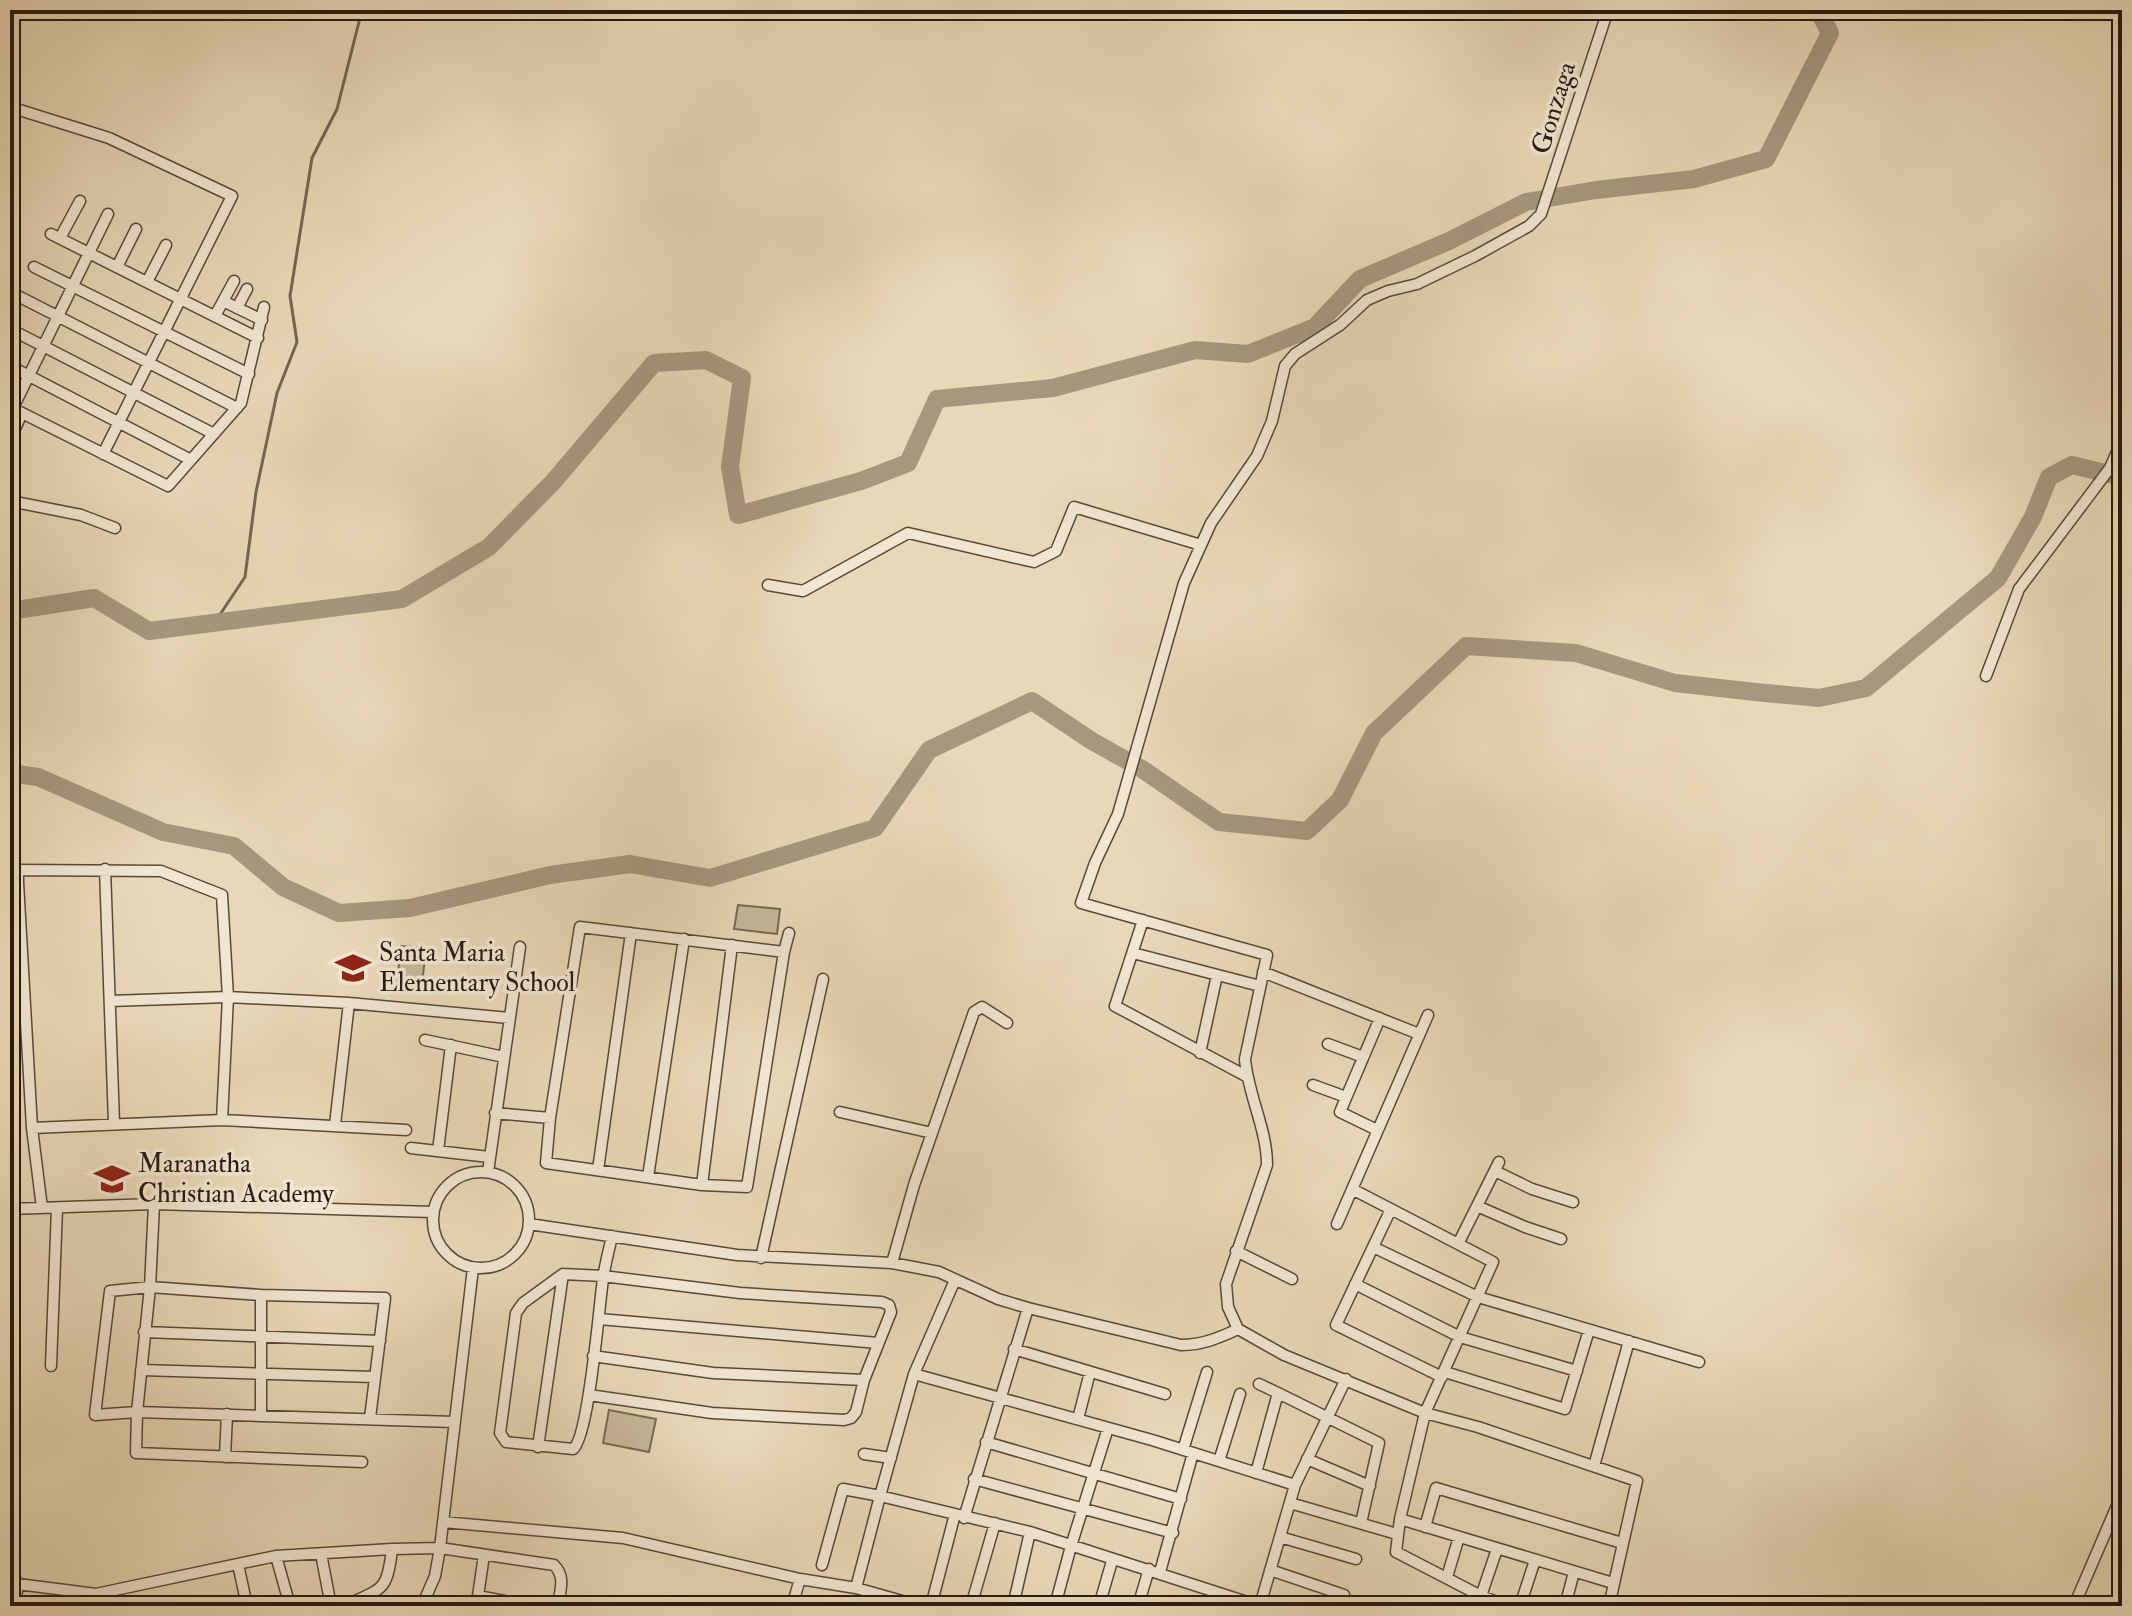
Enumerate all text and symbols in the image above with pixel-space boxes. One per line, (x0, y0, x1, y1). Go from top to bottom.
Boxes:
street label: Gonzaga (1525, 58, 1583, 158)
place label: Santa Maria Elementary School (379, 937, 576, 999)
school or university icon: Santa Maria Elementary School (334, 949, 372, 987)
place label: Maranatha Christian Academy (138, 1148, 334, 1210)
school or university icon: Maranatha Christian Academy (93, 1160, 131, 1198)

